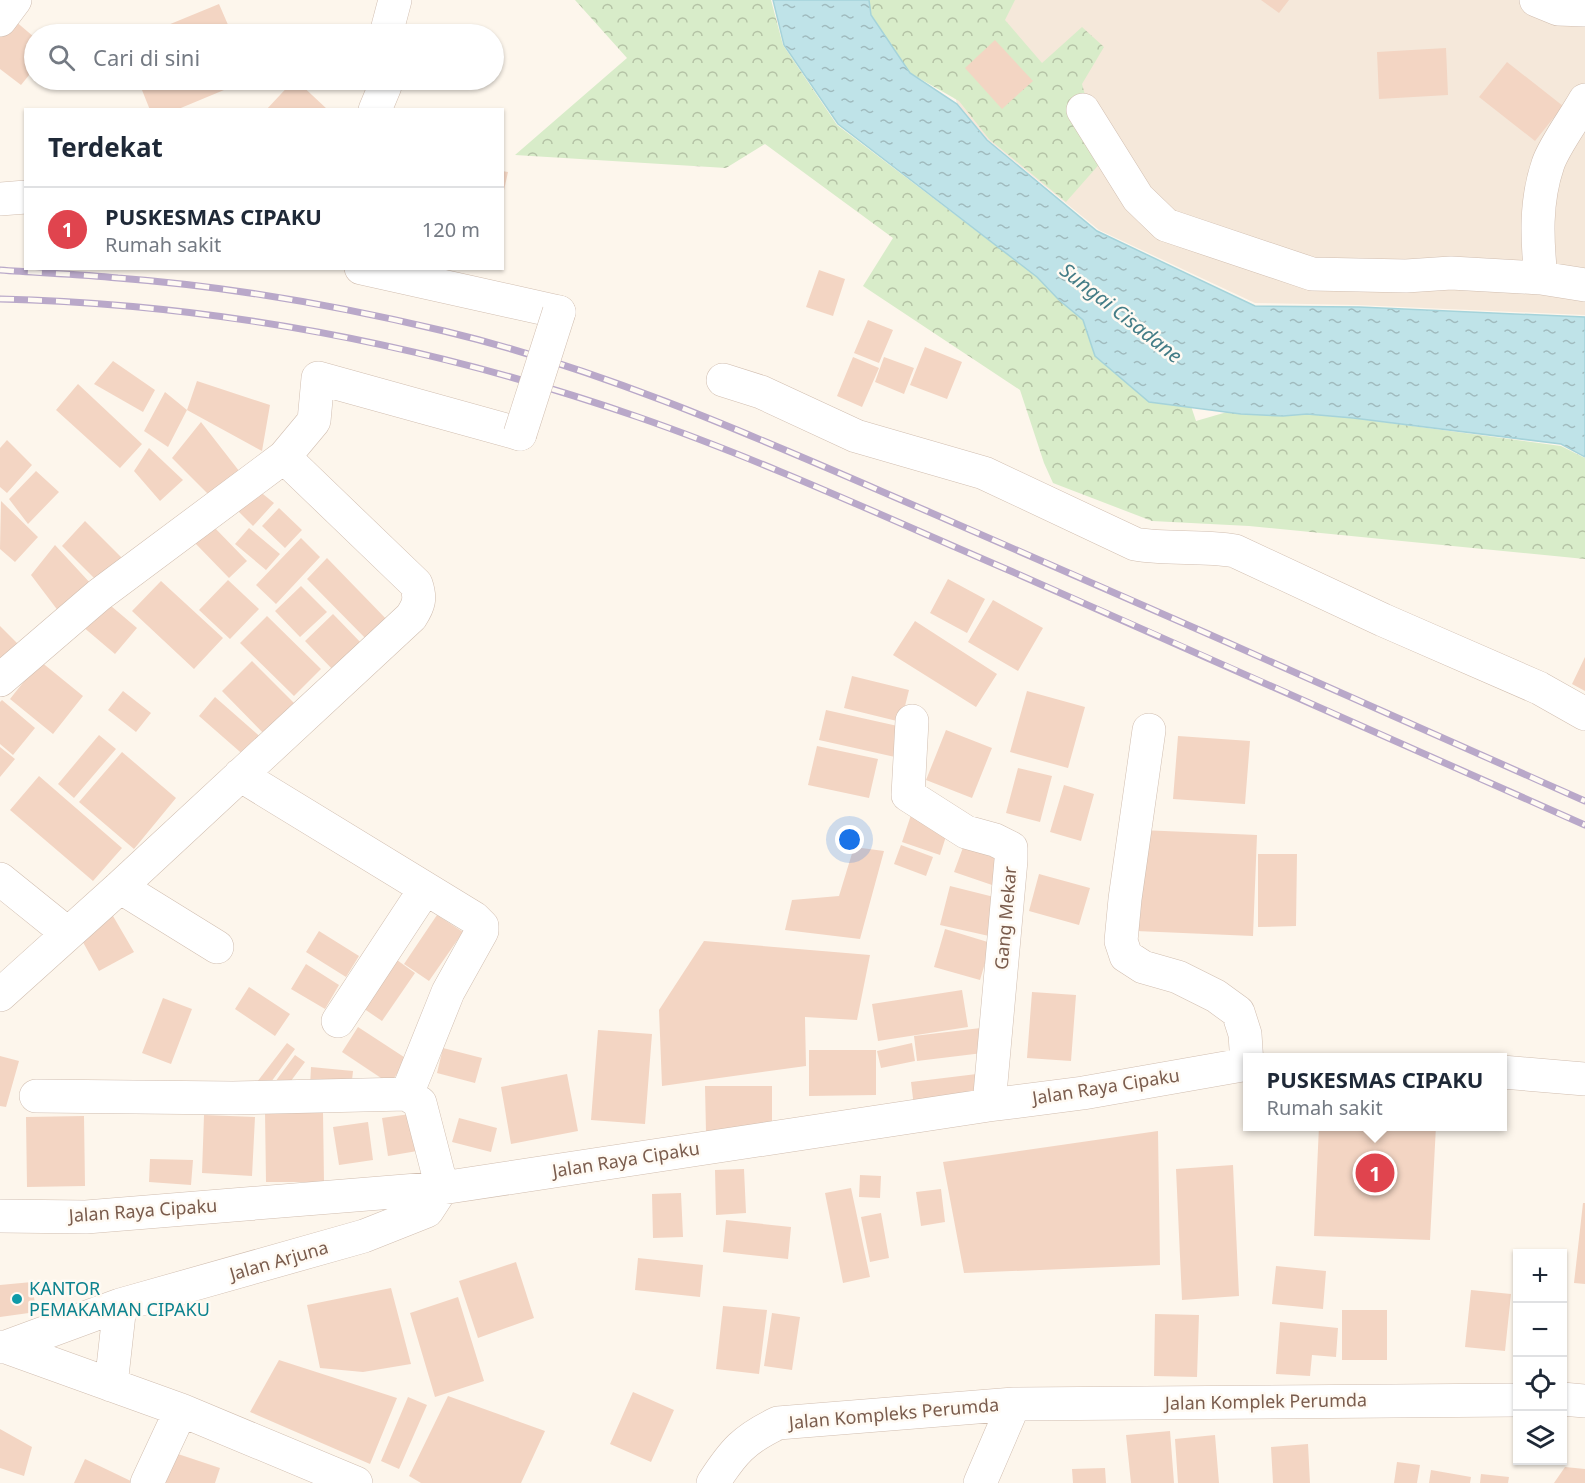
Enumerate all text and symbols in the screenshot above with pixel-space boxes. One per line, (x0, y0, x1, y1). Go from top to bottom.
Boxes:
search box (24, 24, 504, 90)
icon: search (45, 41, 78, 74)
text: Cari di sini (93, 42, 200, 72)
text: Terdekat (48, 129, 163, 165)
text: PUSKESMAS CIPAKU (105, 201, 322, 231)
text: 1 (62, 216, 73, 243)
text: 120 m (422, 216, 480, 243)
text: Rumah sakit (105, 231, 221, 258)
water label: Sungai Cisadane (1055, 256, 1188, 369)
your location (835, 825, 864, 854)
street label: Gang Mekar (989, 865, 1022, 971)
popup (1243, 1053, 1507, 1131)
street label: Jalan Raya Cipaku (1029, 1063, 1181, 1110)
text: PUSKESMAS CIPAKU (1267, 1064, 1484, 1094)
text: Rumah sakit (1267, 1094, 1383, 1121)
street label: Jalan Raya Cipaku (549, 1136, 701, 1183)
pin: 1 (1356, 1150, 1394, 1196)
street label: Jalan Raya Cipaku (66, 1193, 218, 1227)
street label: Jalan Arjuna (225, 1235, 331, 1286)
map controls (1513, 1249, 1567, 1465)
button: + (1513, 1249, 1567, 1303)
place label: KANTOR PEMAKAMAN CIPAKU (29, 1276, 210, 1321)
marker: KANTOR PEMAKAMAN CIPAKU (10, 1292, 24, 1306)
button: − (1513, 1303, 1567, 1357)
button: locate (1513, 1357, 1567, 1411)
street label: Jalan Komplek Perumda (1163, 1387, 1367, 1415)
street label: Jalan Kompleks Perumda (786, 1392, 1000, 1434)
button: layers (1513, 1411, 1567, 1465)

